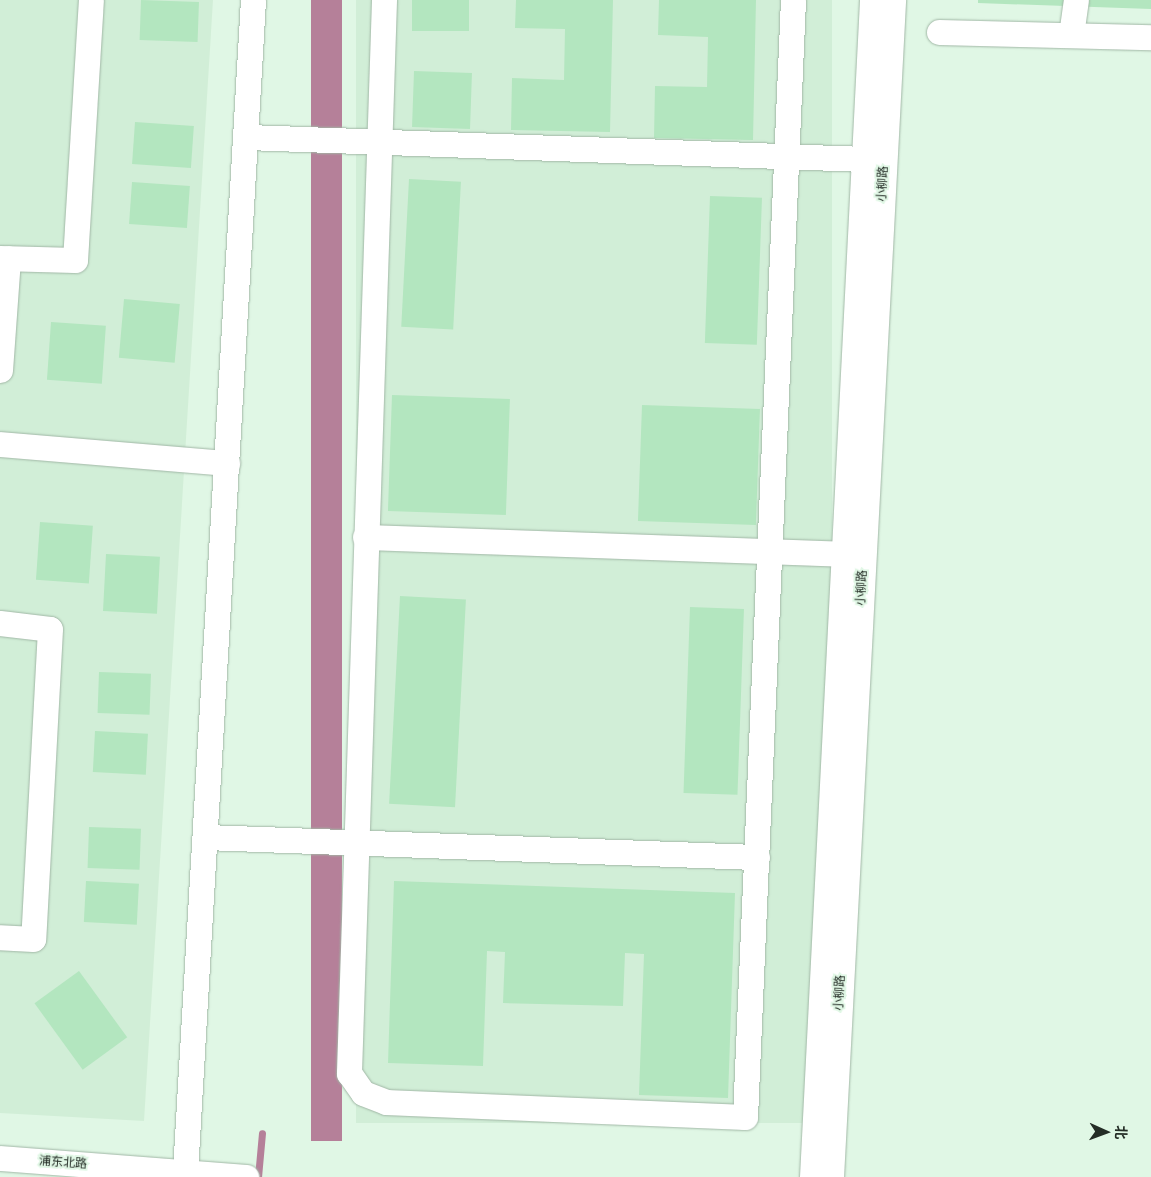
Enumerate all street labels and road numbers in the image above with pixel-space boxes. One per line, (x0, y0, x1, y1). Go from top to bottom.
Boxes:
street label: 小柳路 (875, 166, 891, 202)
street label: 小柳路 (854, 570, 870, 606)
street label: 小柳路 (832, 975, 848, 1011)
street label: 浦东北路 (39, 1154, 87, 1172)

